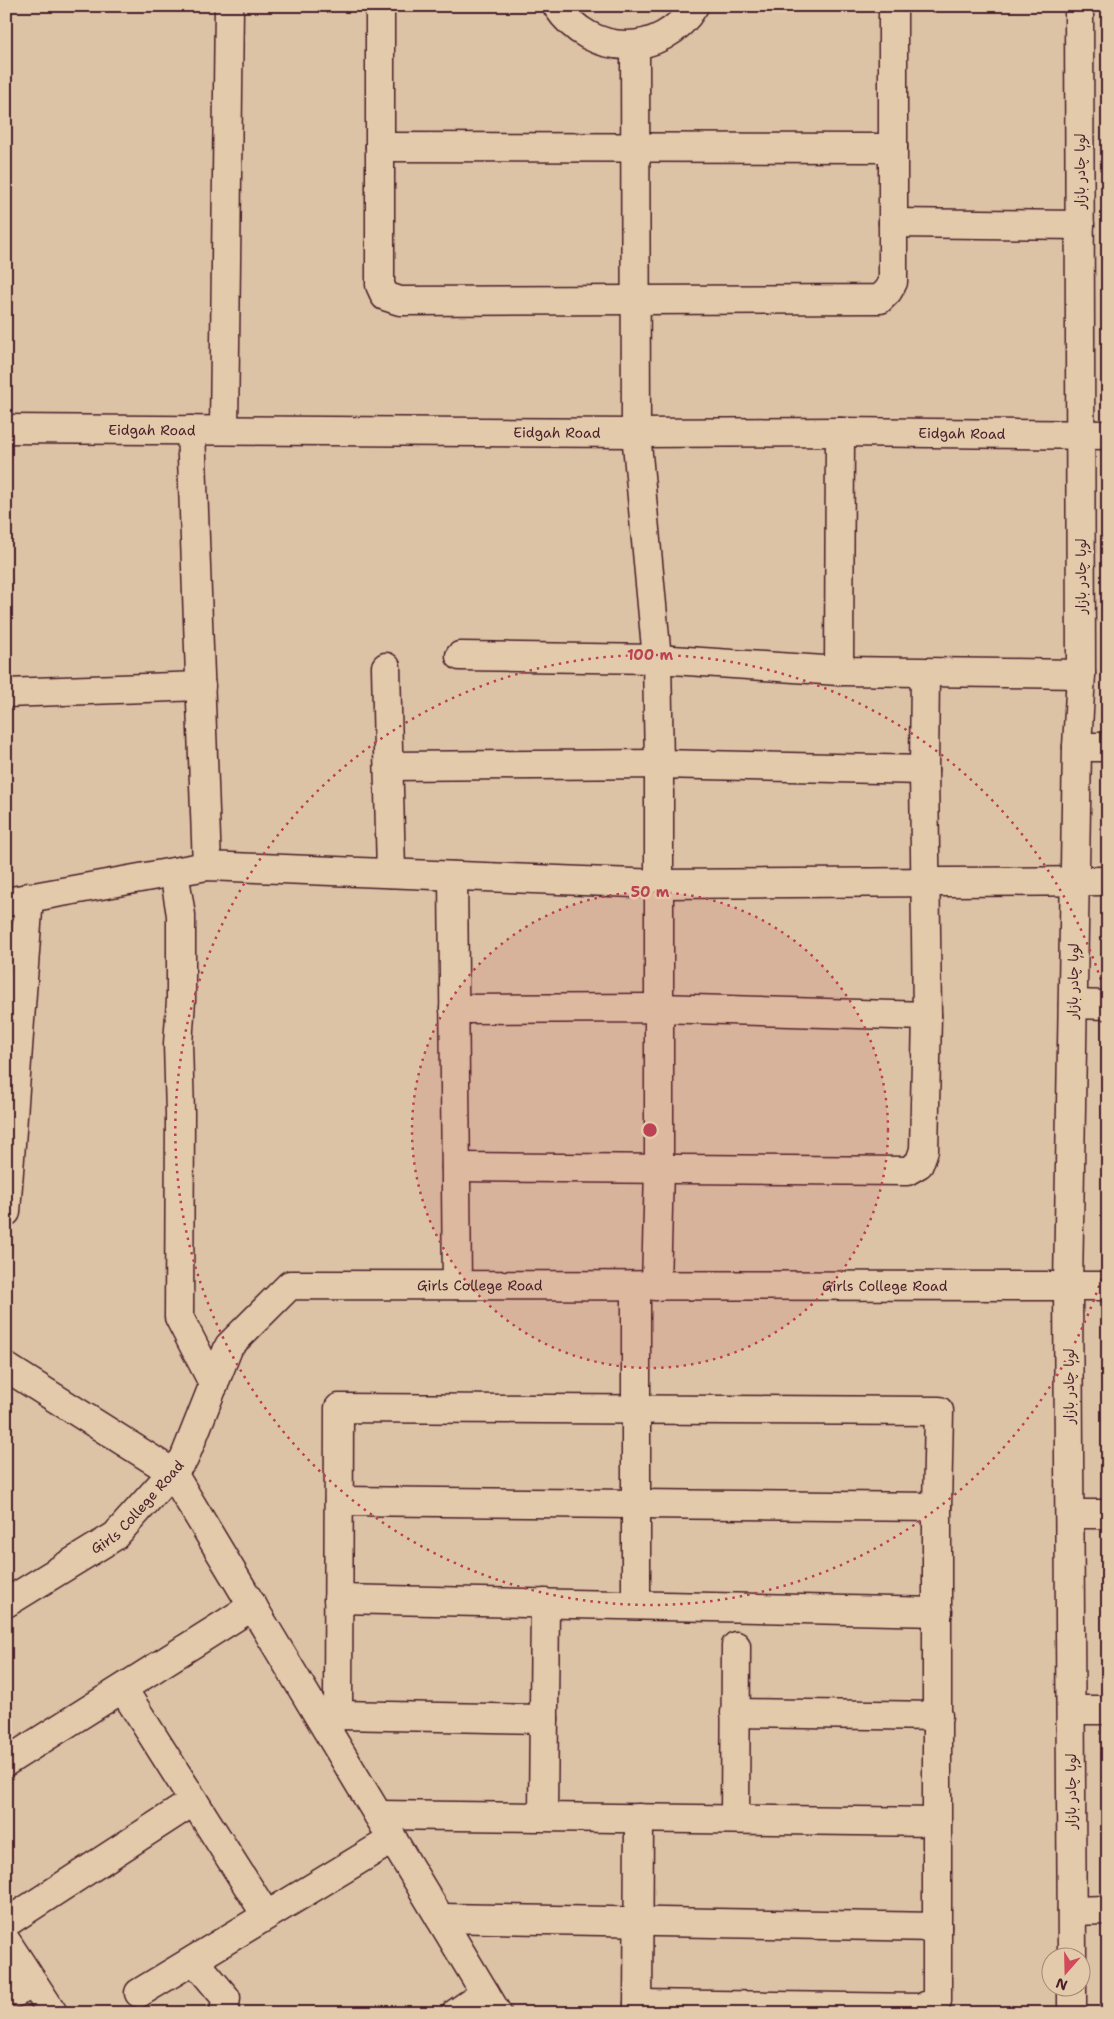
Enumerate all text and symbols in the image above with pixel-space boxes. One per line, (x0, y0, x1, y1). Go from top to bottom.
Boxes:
street label: لوہا چادر بازار (1071, 133, 1091, 210)
street label: Eidgah Road (108, 421, 196, 439)
street label: Eidgah Road (513, 423, 601, 442)
street label: Eidgah Road (918, 424, 1006, 443)
street label: لوہا چادر بازار (1072, 538, 1092, 615)
text: 100 m (627, 645, 673, 665)
text: 50 m (631, 882, 670, 902)
street label: لوہا چادر بازار (1063, 943, 1085, 1020)
centre of rings (641, 1121, 659, 1139)
street label: Girls College Road (417, 1276, 543, 1294)
street label: Girls College Road (822, 1277, 948, 1295)
street label: لوہا چادر بازار (1060, 1348, 1080, 1425)
street label: Girls College Road (87, 1456, 188, 1558)
street label: لوہا چادر بازار (1062, 1753, 1082, 1830)
north arrow (1042, 1946, 1092, 1996)
text: N (1053, 1974, 1070, 1995)

